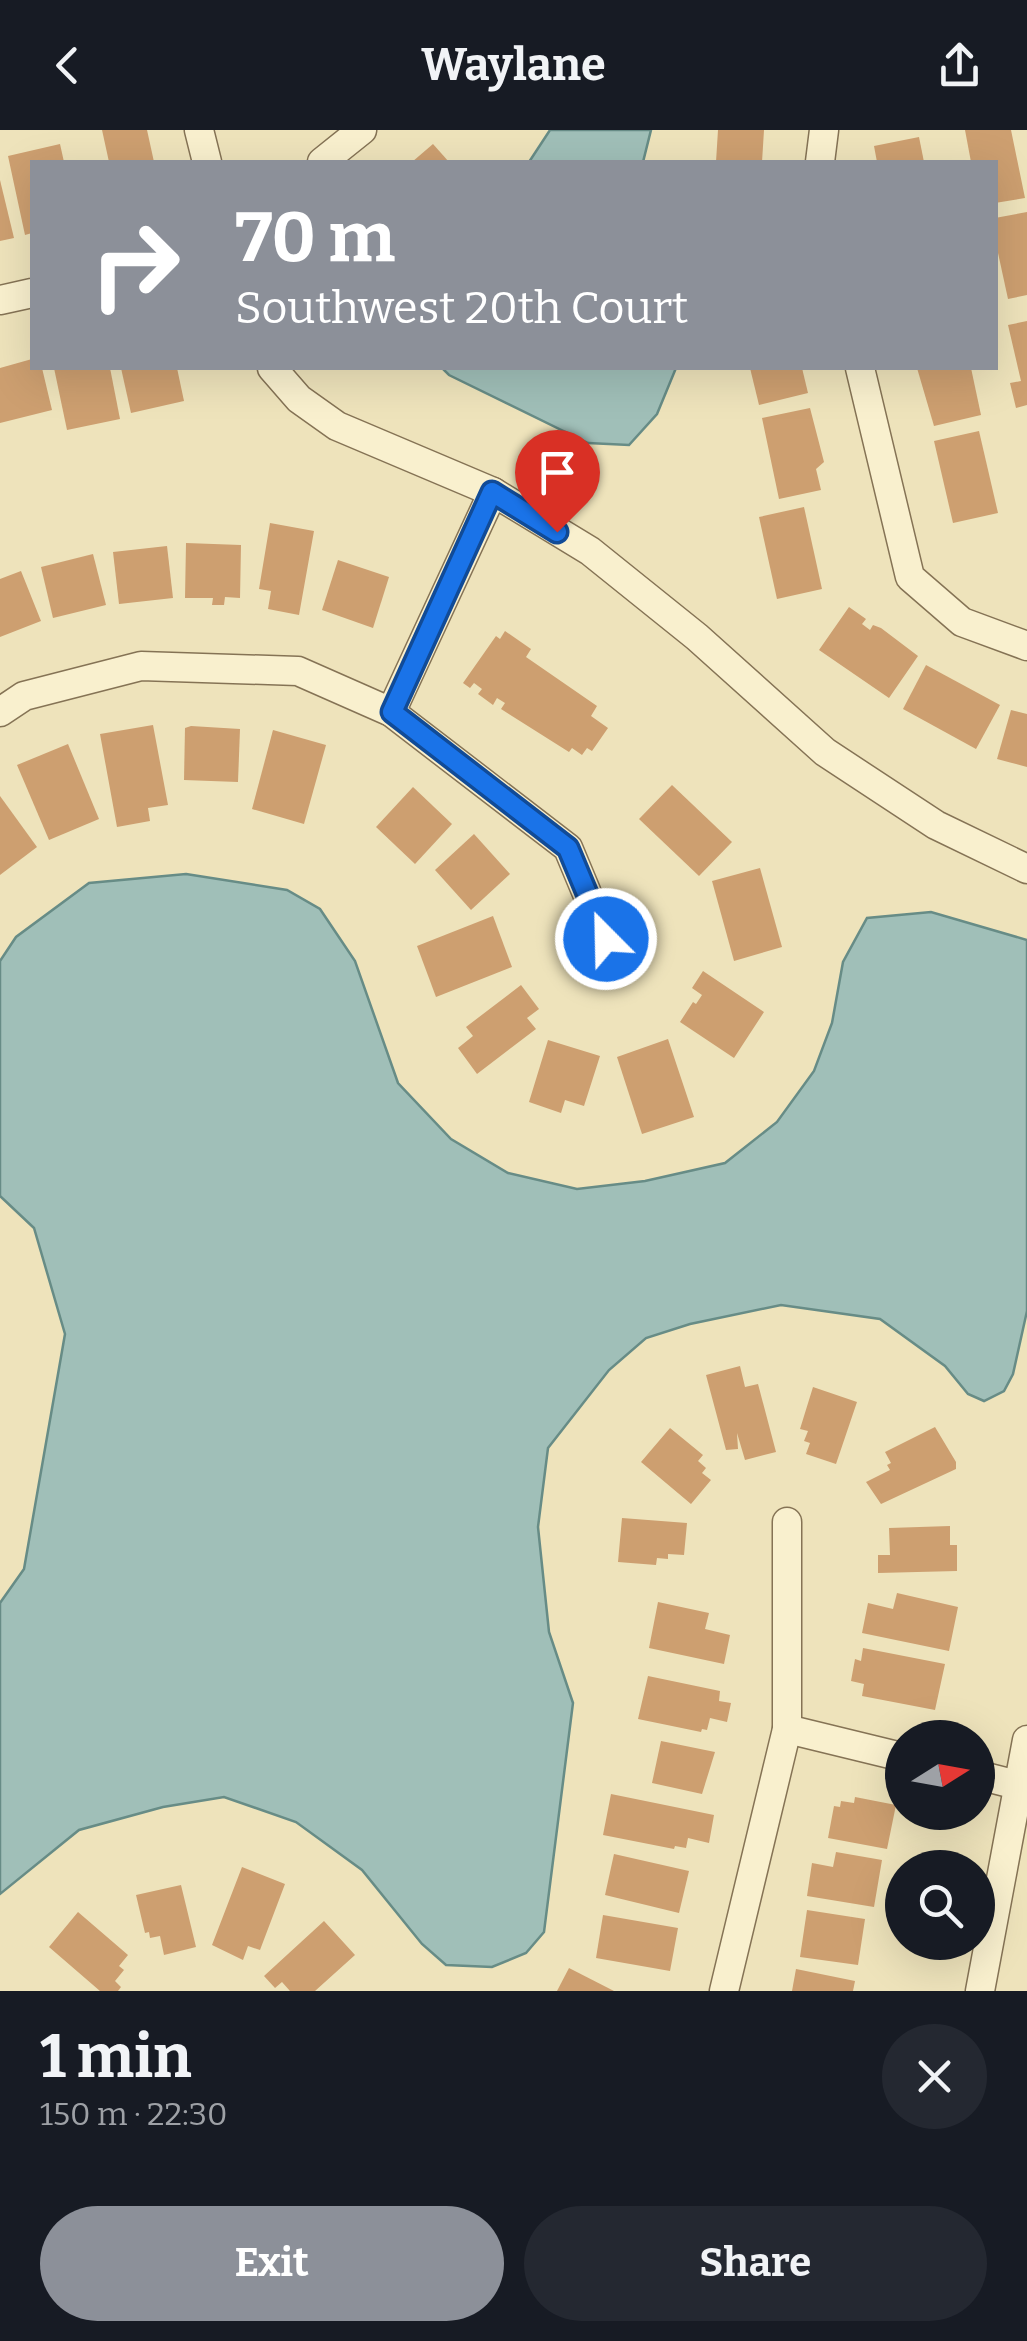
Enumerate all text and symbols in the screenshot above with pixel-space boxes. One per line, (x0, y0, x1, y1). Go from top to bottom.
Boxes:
icon: back (40, 38, 95, 93)
text: Waylane (421, 38, 606, 92)
icon: share (932, 38, 987, 93)
text: 70 m (235, 196, 395, 280)
icon: right (70, 200, 200, 330)
text: Southwest 20th Court (235, 281, 688, 335)
pin (515, 430, 600, 533)
icon: arrive (530, 445, 585, 500)
position arrow (554, 887, 658, 991)
north arrow (885, 1720, 995, 1830)
map controls (885, 1720, 995, 1960)
button: search (885, 1850, 995, 1960)
text: 1 min (40, 2021, 192, 2093)
button: close (882, 2024, 987, 2129)
text: 150 m · 22:30 (40, 2095, 227, 2133)
button: Exit (40, 2206, 504, 2321)
button: Share (524, 2206, 987, 2321)

